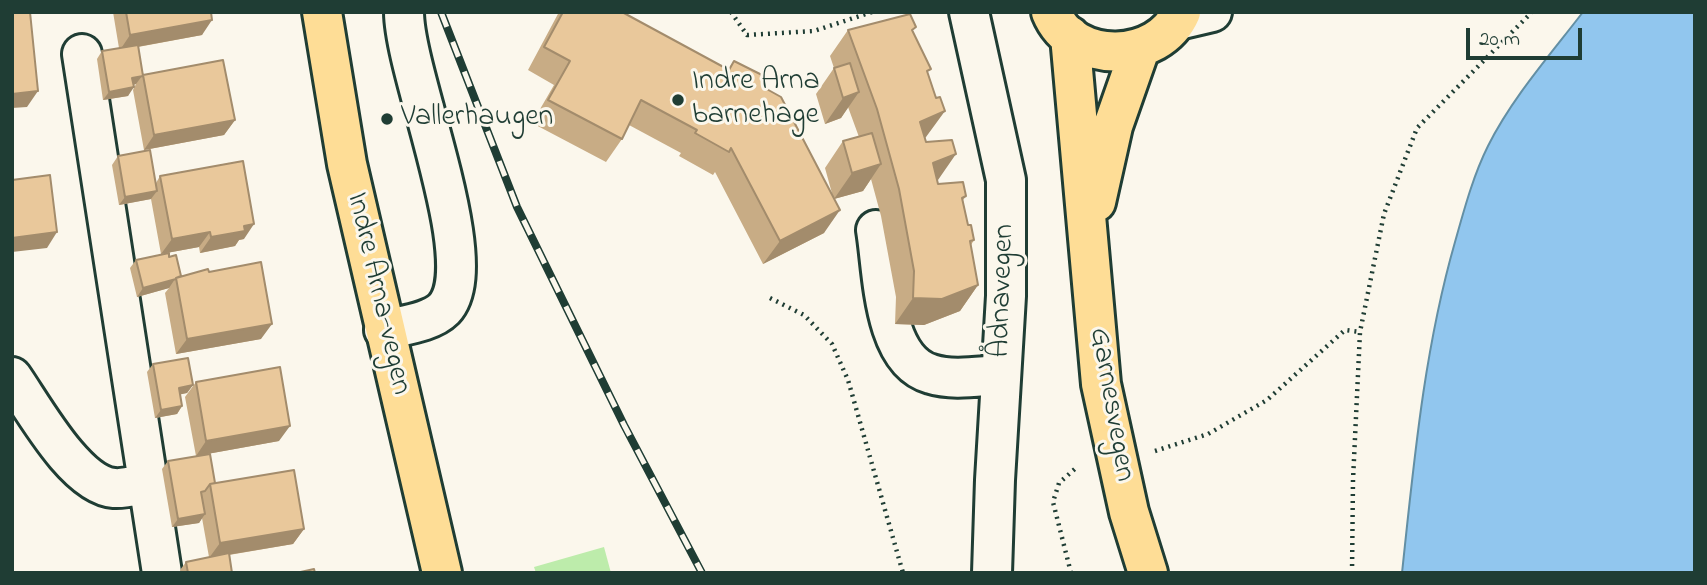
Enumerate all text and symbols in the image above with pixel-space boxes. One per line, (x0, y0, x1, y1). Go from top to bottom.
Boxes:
scale bar (1469, 14, 1584, 58)
text: 20 m (1479, 25, 1520, 55)
place label: Indre Arna barnehage (692, 65, 820, 136)
marker: Indre Arna barnehage (670, 92, 686, 108)
place label: Vallerhaugen (401, 101, 553, 137)
marker: Vallerhaugen (379, 111, 395, 127)
street label: Indre Arna-vegen (336, 189, 418, 399)
street label: Ådnavegen (984, 223, 1024, 359)
street label: Garnesvegen (1079, 325, 1141, 485)

